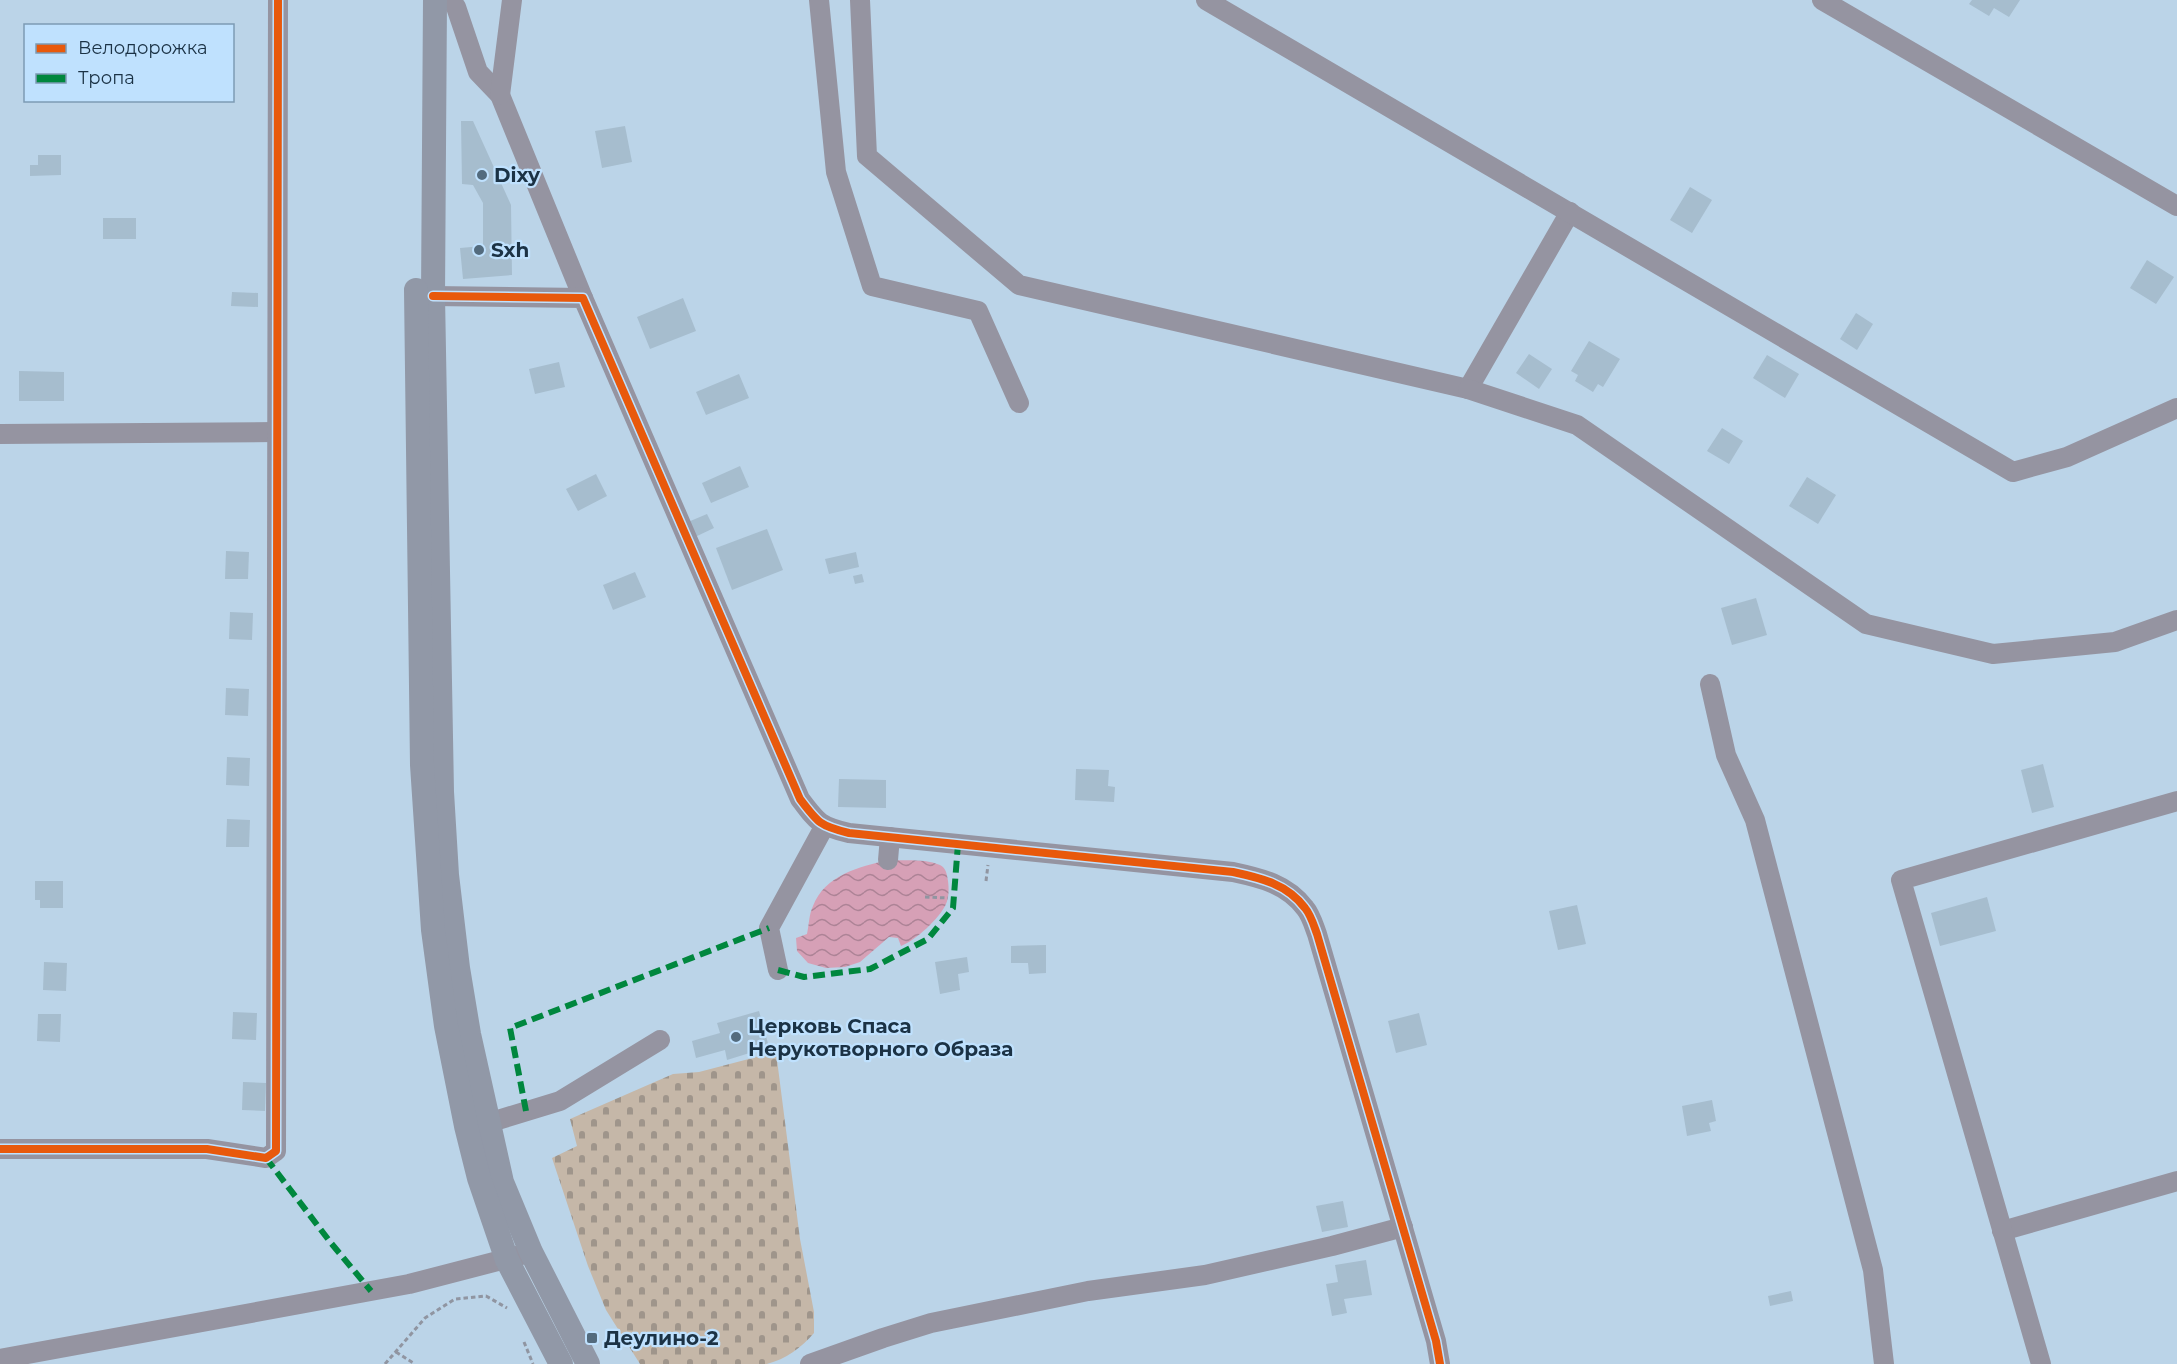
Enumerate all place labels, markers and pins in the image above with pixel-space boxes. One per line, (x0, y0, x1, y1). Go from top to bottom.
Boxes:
place label: Dixy (494, 163, 541, 187)
marker: Dixy (475, 168, 489, 182)
place label: Sxh (491, 238, 529, 262)
marker: Sxh (472, 243, 486, 257)
place label: Церковь Спаса Нерукотворного Образа (748, 1014, 1013, 1061)
marker: Церковь Спаса Нерукотворного Образа (729, 1030, 743, 1044)
place label: Деулино-2 (604, 1326, 719, 1350)
marker: Деулино-2 (585, 1331, 599, 1345)

